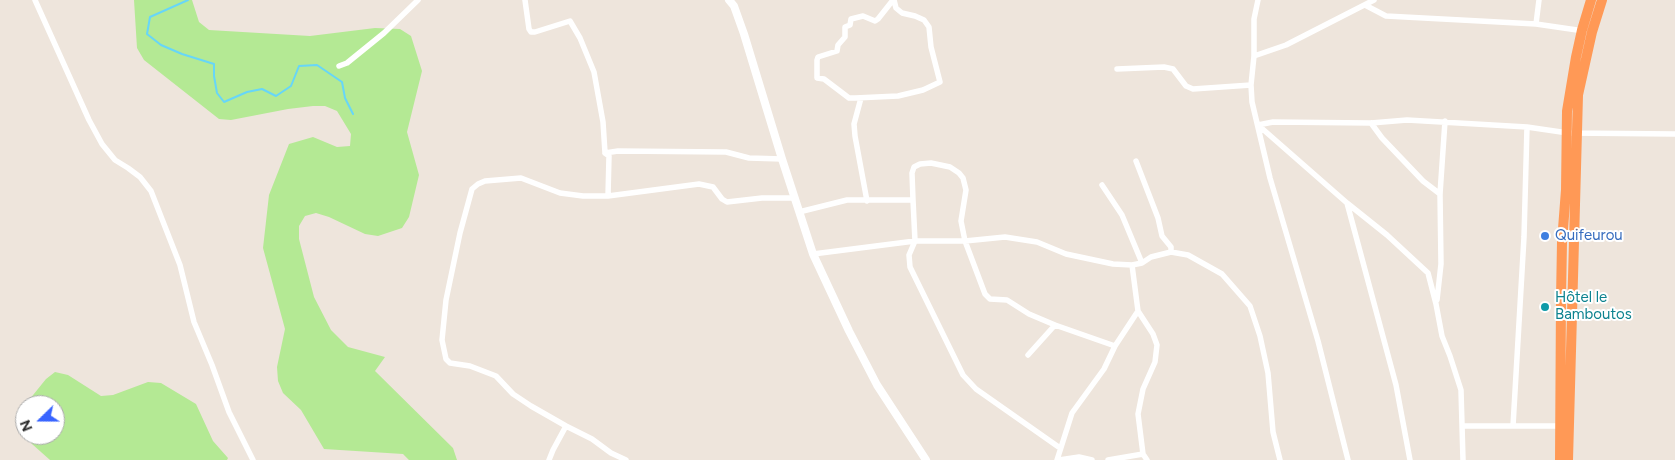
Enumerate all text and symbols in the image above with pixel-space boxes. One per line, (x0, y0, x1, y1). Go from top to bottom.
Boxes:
place label: Quifeurou (1555, 227, 1623, 245)
marker: Quifeurou (1539, 230, 1551, 242)
place label: Hôtel le Bamboutos (1555, 289, 1632, 324)
marker: Hôtel le Bamboutos (1539, 301, 1551, 313)
north arrow (15, 395, 65, 445)
text: N (17, 417, 36, 434)

